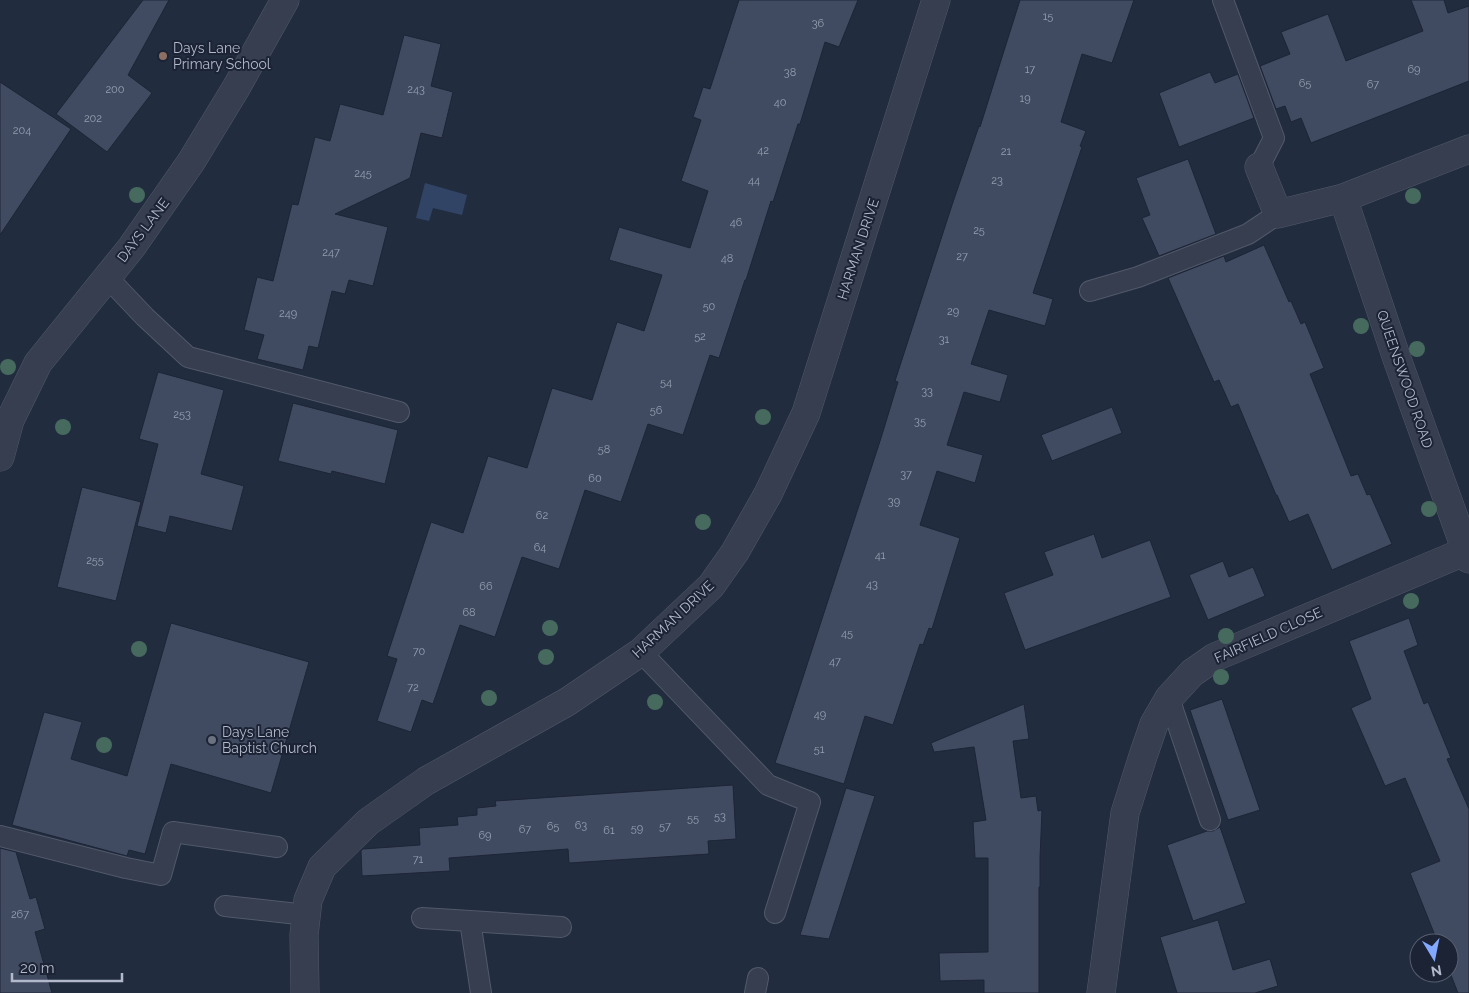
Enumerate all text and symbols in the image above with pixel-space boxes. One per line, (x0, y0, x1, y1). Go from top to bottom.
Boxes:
house number: 15 (1043, 10, 1053, 23)
house number: 36 (812, 17, 825, 30)
place label: Days Lane Primary School (173, 40, 271, 72)
marker: Days Lane Primary School (157, 50, 169, 62)
house number: 17 (1025, 63, 1035, 76)
house number: 69 (1407, 63, 1421, 76)
house number: 38 (784, 66, 796, 79)
house number: 65 (1299, 77, 1311, 90)
house number: 67 (1367, 78, 1379, 91)
house number: 200 (105, 83, 125, 96)
house number: 243 (407, 83, 425, 96)
house number: 19 (1019, 92, 1031, 105)
house number: 40 (774, 96, 787, 109)
house number: 202 (84, 112, 102, 125)
house number: 204 (13, 124, 31, 137)
house number: 42 (757, 144, 769, 157)
house number: 21 (1001, 145, 1012, 158)
house number: 245 (354, 167, 372, 180)
house number: 44 (748, 174, 760, 187)
house number: 23 (991, 174, 1003, 187)
street label: DAYS LANE (114, 195, 172, 265)
street label: HARMAN DRIVE (834, 196, 882, 302)
house number: 46 (730, 216, 743, 229)
house number: 25 (973, 224, 985, 237)
house number: 247 (322, 246, 340, 259)
house number: 27 (956, 250, 968, 263)
house number: 48 (721, 252, 733, 265)
house number: 50 (703, 300, 716, 313)
house number: 29 (947, 305, 959, 318)
house number: 249 (279, 307, 297, 320)
street label: QUEENSWOOD ROAD (1374, 308, 1436, 450)
house number: 52 (694, 330, 706, 343)
house number: 31 (939, 333, 950, 346)
house number: 54 (660, 376, 672, 389)
house number: 33 (921, 385, 933, 398)
house number: 56 (650, 404, 663, 417)
house number: 253 (173, 408, 191, 421)
house number: 35 (914, 415, 926, 428)
house number: 58 (598, 443, 610, 456)
house number: 37 (900, 468, 912, 481)
house number: 60 (588, 472, 602, 485)
house number: 39 (888, 495, 900, 508)
house number: 62 (536, 509, 548, 522)
house number: 64 (534, 541, 546, 554)
house number: 41 (875, 549, 886, 562)
house number: 255 (86, 554, 104, 567)
street label: HARMAN DRIVE (629, 577, 717, 661)
house number: 43 (866, 578, 878, 591)
house number: 66 (479, 580, 493, 593)
street label: FAIRFIELD CLOSE (1212, 604, 1324, 666)
house number: 68 (462, 606, 476, 619)
house number: 45 (841, 627, 853, 640)
house number: 70 (413, 645, 426, 658)
house number: 47 (829, 655, 841, 668)
house number: 72 (407, 681, 419, 694)
house number: 49 (814, 708, 826, 721)
place label: Days Lane Baptist Church (222, 724, 317, 756)
marker: Days Lane Baptist Church (206, 734, 218, 746)
house number: 51 (814, 743, 825, 756)
house number: 53 (714, 810, 726, 823)
house number: 55 (687, 812, 699, 825)
house number: 63 (575, 819, 587, 832)
house number: 65 (547, 820, 559, 833)
house number: 57 (659, 820, 671, 833)
house number: 59 (631, 822, 643, 835)
house number: 67 (519, 823, 531, 836)
house number: 61 (603, 824, 615, 837)
house number: 69 (478, 829, 492, 842)
house number: 71 (413, 853, 424, 866)
house number: 267 (11, 908, 29, 921)
north arrow (1409, 933, 1459, 983)
scale bar (12, 950, 122, 982)
text: 20 m (20, 959, 55, 977)
text: N (1430, 962, 1443, 980)

